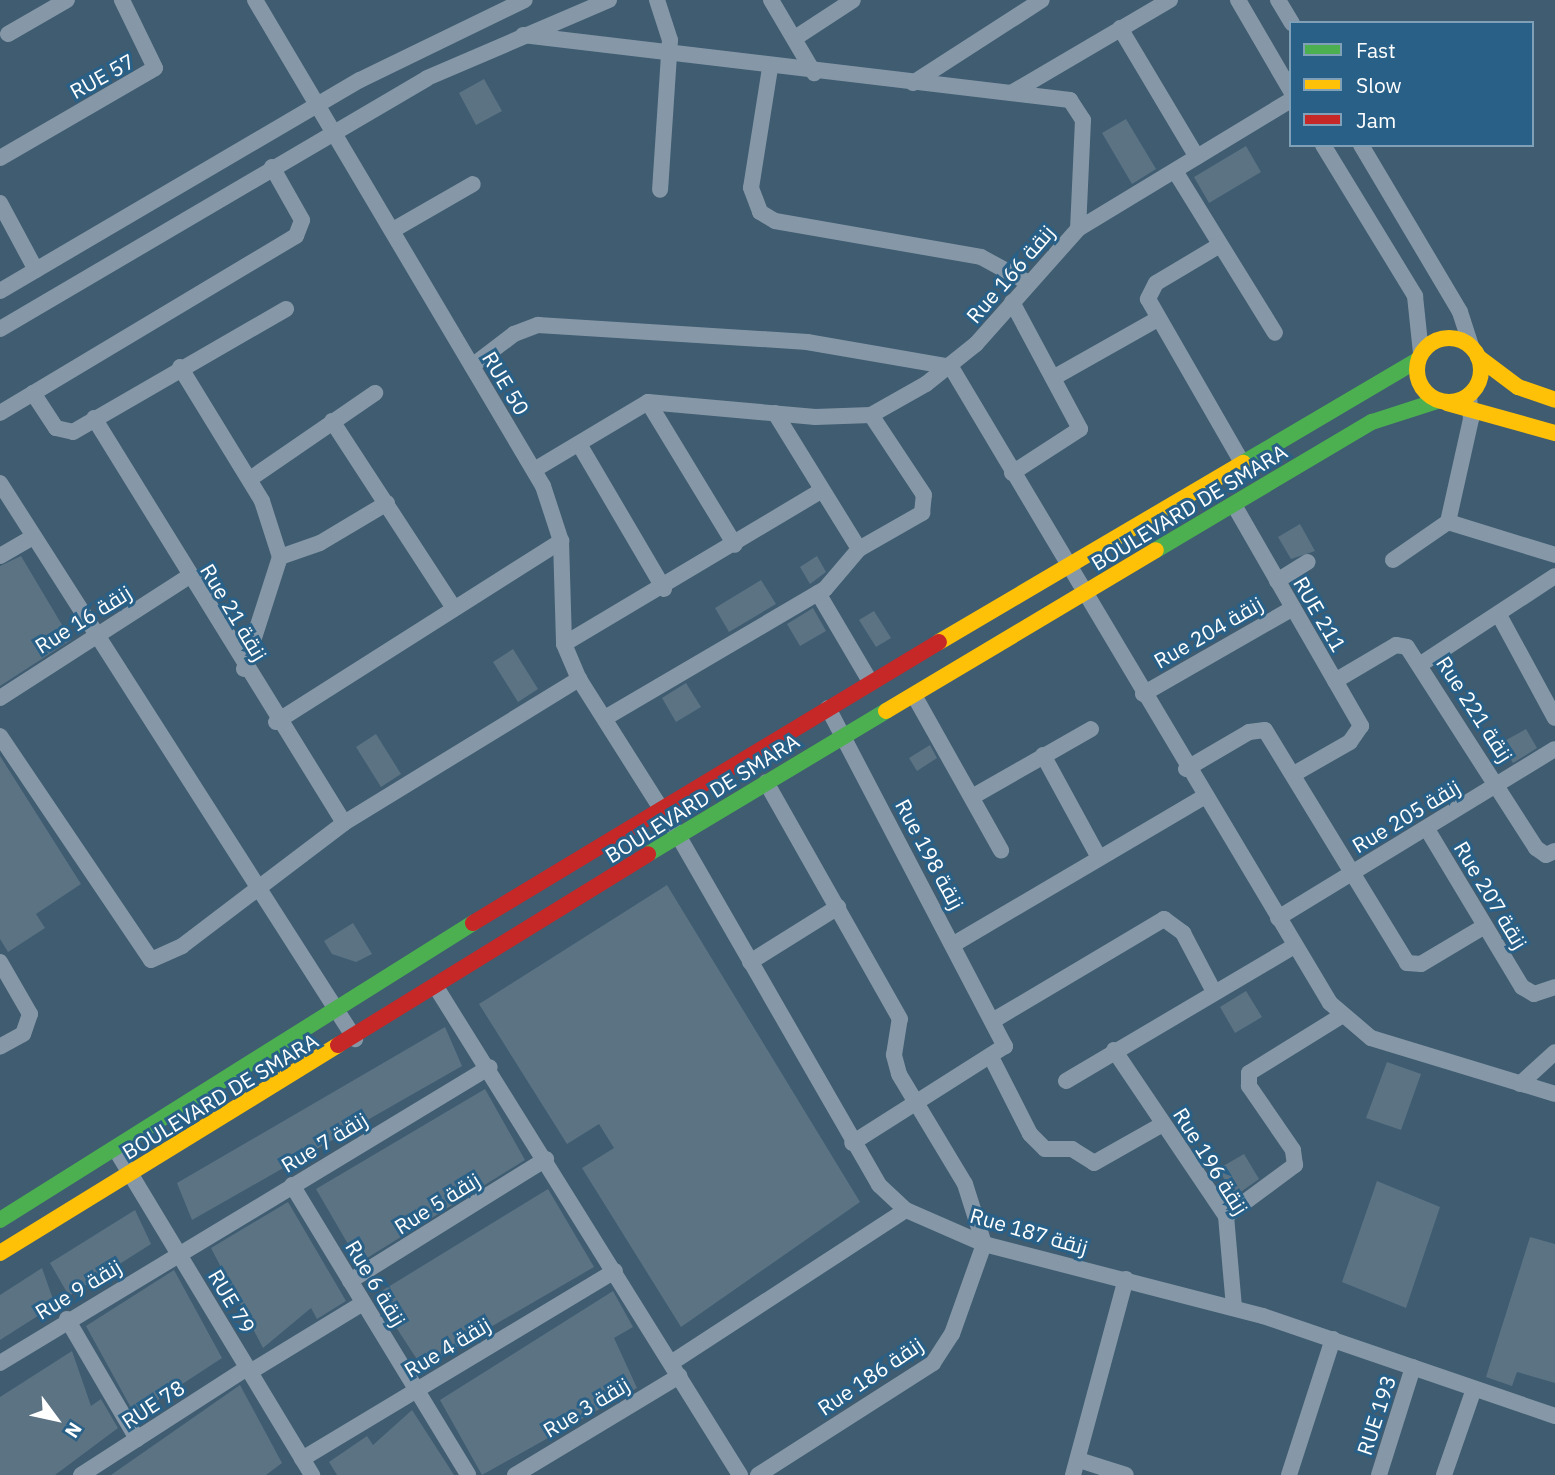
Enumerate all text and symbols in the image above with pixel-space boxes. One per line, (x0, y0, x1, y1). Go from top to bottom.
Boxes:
legend (1289, 21, 1534, 147)
text: Fast (1356, 36, 1396, 64)
street label: RUE 57 (65, 48, 139, 104)
text: Slow (1356, 71, 1402, 99)
text: Jam (1356, 106, 1396, 134)
street label: Rue 166 زنقة (961, 220, 1059, 328)
street label: RUE 50 (477, 347, 535, 419)
street label: BOULEVARD DE SMARA (1086, 438, 1292, 576)
street label: Rue 21 زنقة (195, 559, 273, 665)
street label: RUE 211 (1288, 572, 1352, 656)
street label: Rue 16 زنقة (30, 580, 136, 658)
street label: Rue 204 زنقة (1149, 591, 1267, 673)
street label: Rue 221 زنقة (1431, 651, 1519, 767)
street label: BOULEVARD DE SMARA (600, 728, 804, 868)
street label: Rue 205 زنقة (1348, 774, 1464, 858)
street label: Rue 198 زنقة (890, 795, 970, 913)
street label: Rue 207 زنقة (1449, 837, 1533, 953)
street label: BOULEVARD DE SMARA (117, 1027, 323, 1165)
street label: Rue 196 زنقة (1168, 1103, 1254, 1219)
street label: Rue 7 زنقة (276, 1106, 372, 1178)
street label: Rue 5 زنقة (390, 1167, 484, 1239)
street label: Rue 187 زنقة (967, 1202, 1091, 1260)
street label: Rue 6 زنقة (340, 1235, 412, 1331)
street label: Rue 9 زنقة (30, 1253, 126, 1325)
street label: RUE 79 (203, 1265, 261, 1337)
street label: Rue 4 زنقة (399, 1311, 495, 1383)
street label: Rue 186 زنقة (813, 1332, 927, 1420)
street label: Rue 3 زنقة (538, 1371, 634, 1443)
street label: RUE 193 (1351, 1372, 1401, 1458)
street label: RUE 78 (117, 1374, 189, 1434)
north arrow (21, 1384, 91, 1454)
text: N (60, 1418, 87, 1443)

